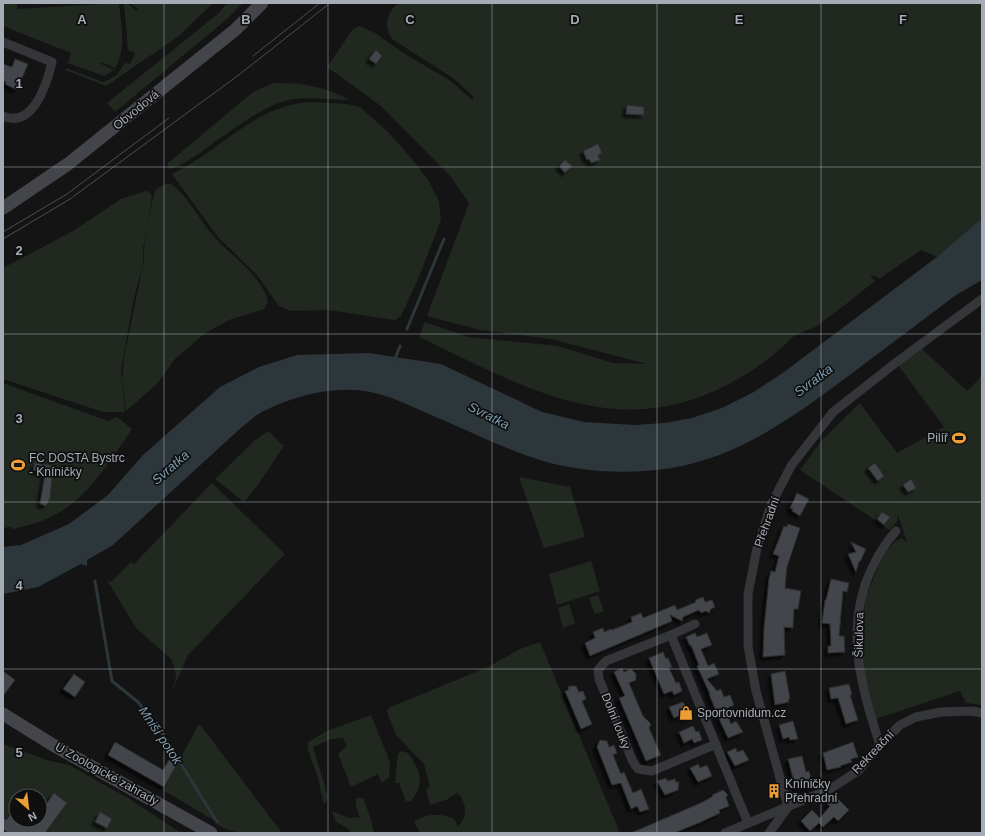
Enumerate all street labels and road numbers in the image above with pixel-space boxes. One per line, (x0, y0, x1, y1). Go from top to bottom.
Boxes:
street label: Obvodová (110, 87, 162, 133)
street label: Přehradní (751, 494, 783, 549)
street label: Šikulova (851, 612, 866, 658)
street label: Dolní louky (598, 691, 634, 751)
street label: Rekreační (849, 727, 897, 777)
street label: U Zoologické zahrady (53, 740, 161, 808)

